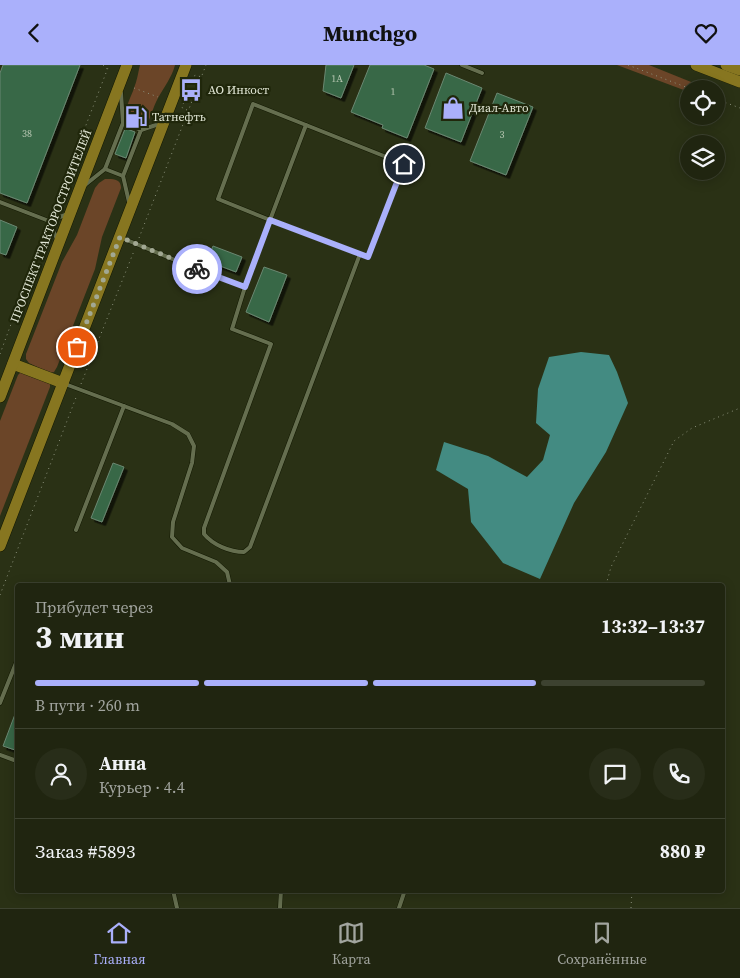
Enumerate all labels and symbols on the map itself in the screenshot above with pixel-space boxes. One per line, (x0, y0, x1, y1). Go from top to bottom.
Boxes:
house number: 1А (331, 72, 343, 85)
bus stop icon: АО Инкост (178, 77, 204, 103)
place label: АО Инкост (208, 82, 270, 98)
house number: 1 (391, 85, 396, 98)
shop icon: Диал-Авто (440, 95, 466, 121)
place label: Диал-Авто (469, 100, 529, 116)
fuel station icon: Татнефть (123, 104, 149, 130)
place label: Татнефть (152, 109, 206, 125)
street label: ПРОСПЕКТ ТРАКТОРОСТРОИТЕЛЕЙ (7, 127, 95, 325)
house number: 38 (22, 127, 32, 140)
house number: 3 (500, 128, 505, 141)
pin (383, 143, 425, 185)
courier (172, 244, 222, 294)
pin (56, 326, 98, 368)

